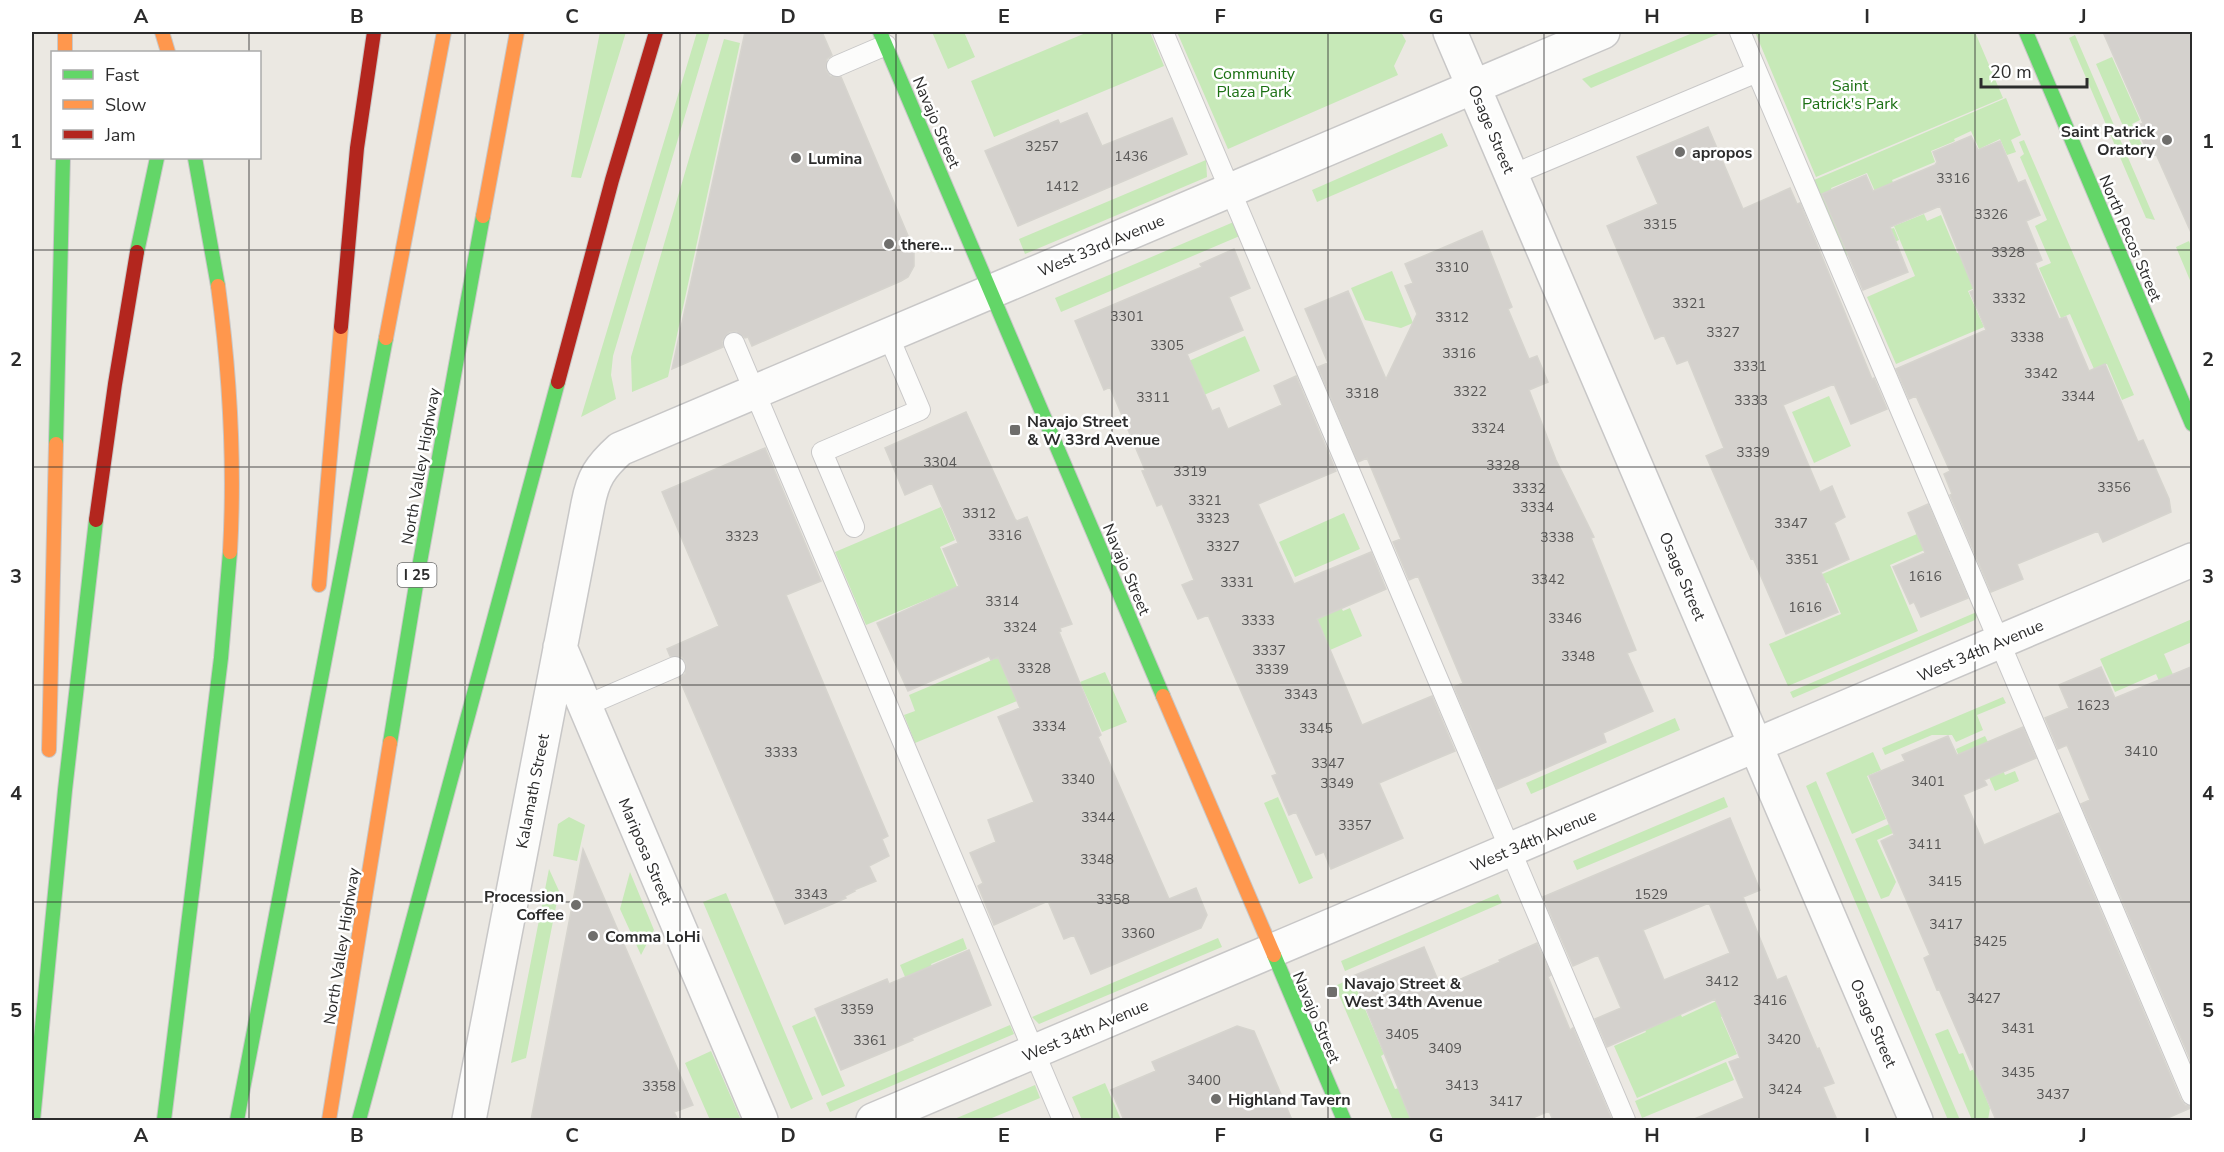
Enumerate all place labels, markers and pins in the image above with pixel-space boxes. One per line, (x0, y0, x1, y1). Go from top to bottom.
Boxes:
place label: Saint Patrick Oratory (2061, 121, 2156, 161)
marker: Saint Patrick Oratory (2160, 133, 2174, 147)
place label: apropos (1692, 142, 1753, 164)
marker: apropos (1673, 145, 1687, 159)
place label: Lumina (808, 148, 862, 170)
marker: Lumina (789, 151, 803, 165)
place label: there... (901, 234, 952, 256)
marker: there... (882, 237, 896, 251)
place label: Navajo Street & W 33rd Avenue (1027, 411, 1160, 451)
marker: Navajo Street & W 33rd Avenue (1008, 423, 1022, 437)
place label: Procession Coffee (484, 886, 564, 926)
marker: Procession Coffee (569, 898, 583, 912)
place label: Comma LoHi (605, 926, 700, 948)
marker: Comma LoHi (586, 929, 600, 943)
place label: Navajo Street & West 34th Avenue (1344, 973, 1483, 1013)
marker: Navajo Street & West 34th Avenue (1325, 985, 1339, 999)
place label: Highland Tavern (1228, 1089, 1351, 1111)
marker: Highland Tavern (1209, 1092, 1223, 1106)

